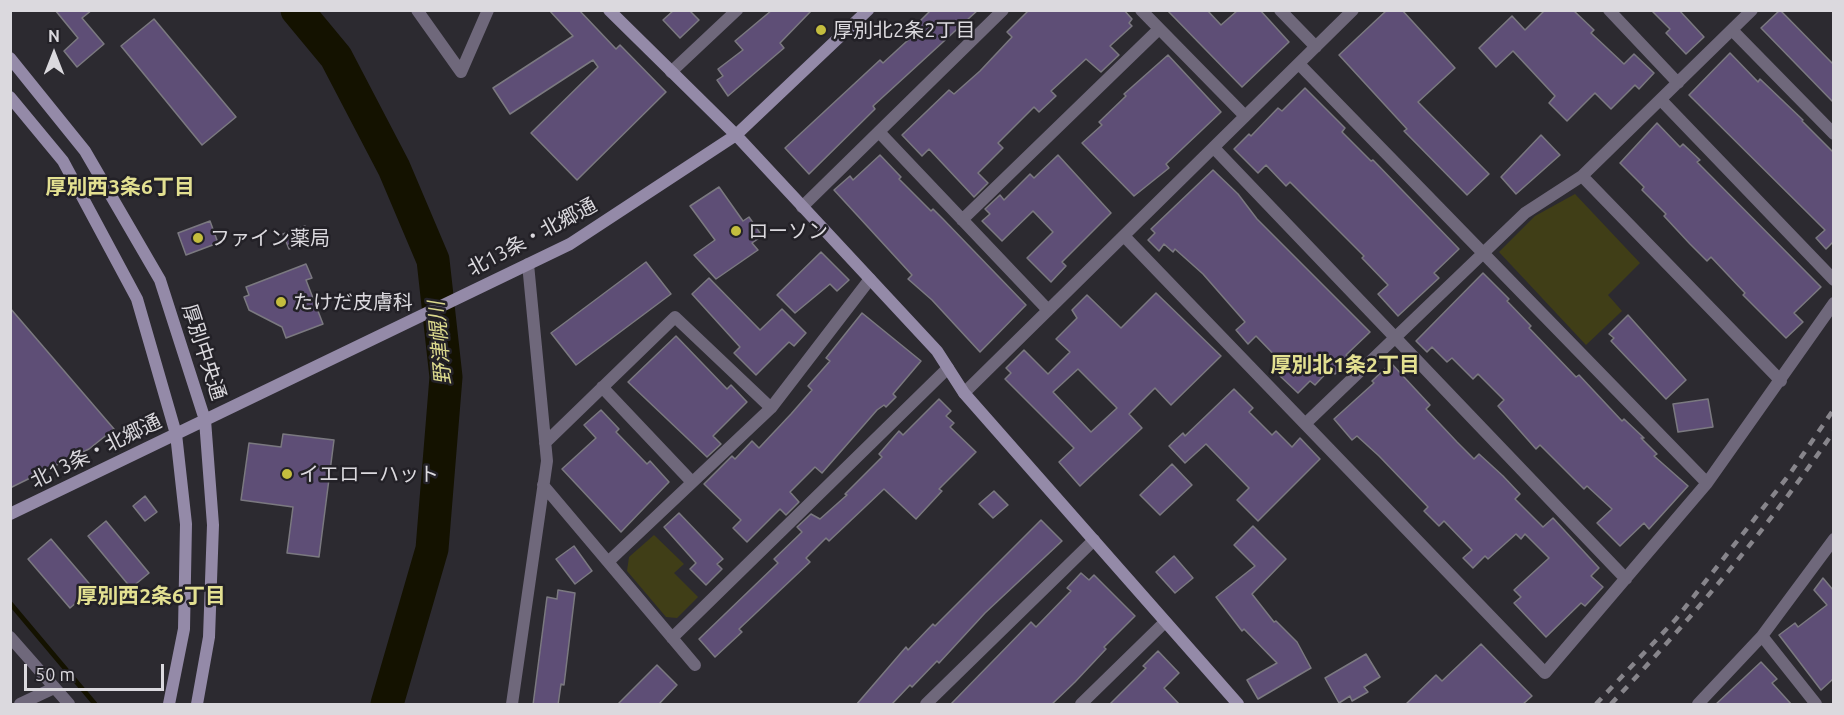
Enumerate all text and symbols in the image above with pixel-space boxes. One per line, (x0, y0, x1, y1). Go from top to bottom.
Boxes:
place label: 厚別北2条2丁目 (833, 18, 976, 42)
marker: 厚別北2条2丁目 (814, 23, 828, 37)
north arrow (24, 24, 84, 84)
text: N (48, 27, 60, 45)
district label: 厚別西3条6丁目 (45, 174, 195, 200)
street label: 北13条・北郷通 (463, 193, 601, 281)
place label: ローソン (748, 219, 828, 243)
marker: ローソン (729, 224, 743, 238)
place label: ファイン薬局 (210, 226, 330, 250)
marker: ファイン薬局 (191, 231, 205, 245)
place label: たけだ皮膚科 (293, 290, 413, 314)
marker: たけだ皮膚科 (274, 295, 288, 309)
water label: 野津幌川 (424, 300, 456, 386)
street label: 厚別中央通 (177, 301, 231, 403)
district label: 厚別北1条2丁目 (1270, 352, 1420, 378)
street label: 北13条・北郷通 (27, 409, 165, 493)
place label: イエローハット (299, 462, 439, 486)
marker: イエローハット (280, 467, 294, 481)
district label: 厚別西2条6丁目 (76, 583, 226, 609)
scale bar (27, 652, 166, 690)
text: 50 m (35, 664, 75, 684)

